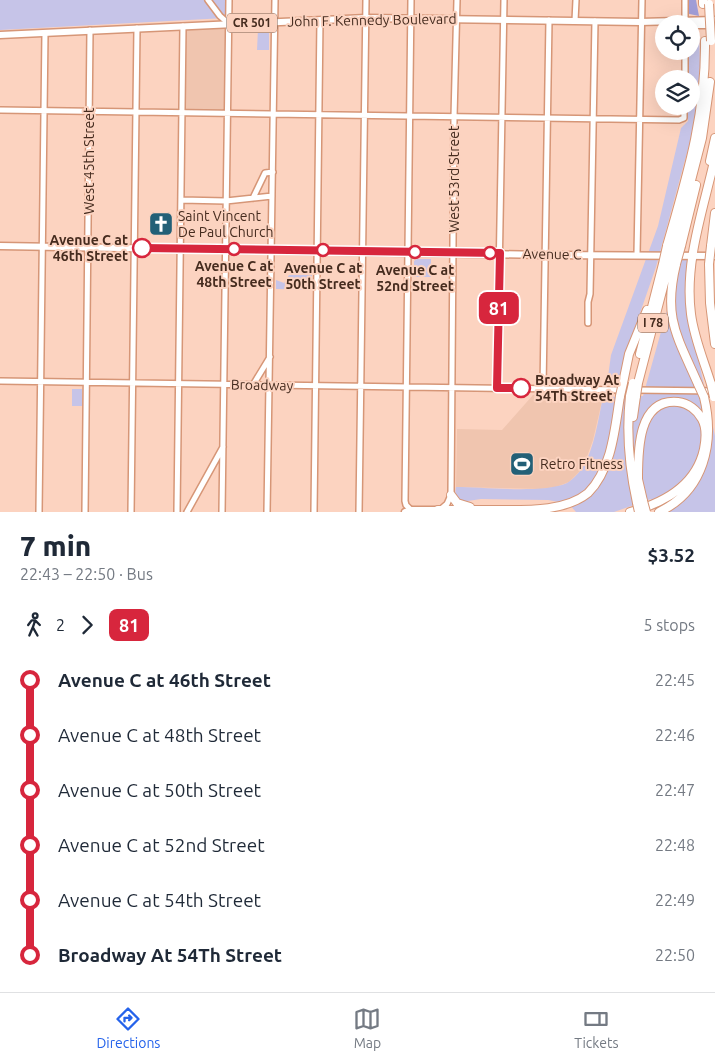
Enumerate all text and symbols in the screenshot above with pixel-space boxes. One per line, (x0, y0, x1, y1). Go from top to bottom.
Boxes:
street label: John F. Kennedy Boulevard (287, 11, 457, 29)
road number: CR 501 (227, 13, 277, 32)
map controls (655, 15, 700, 115)
button: locate (655, 15, 700, 60)
button: layers (655, 70, 700, 115)
street label: West 45th Street (81, 107, 97, 214)
street label: West 53rd Street (446, 125, 462, 232)
place label: Saint Vincent De Paul Church (178, 208, 274, 240)
church icon: Saint Vincent De Paul Church (148, 211, 174, 237)
place label: Avenue C at 46th Street (50, 232, 128, 264)
marker: Avenue C at 46th Street (132, 238, 152, 258)
marker: Avenue C at 48th Street (227, 242, 241, 256)
marker: Avenue C at 50th Street (316, 243, 330, 257)
marker: Avenue C at 52nd Street (408, 245, 422, 259)
street label: Avenue C (522, 245, 582, 263)
unlabelled marker (483, 246, 497, 260)
place label: Avenue C at 48th Street (195, 258, 273, 290)
place label: Avenue C at 50th Street (284, 260, 362, 292)
place label: Avenue C at 52nd Street (376, 262, 454, 294)
line badge: 81 (476, 292, 522, 324)
text: 81 (489, 298, 509, 318)
road number: I 78 (638, 314, 668, 332)
place label: Broadway At 54Th Street (535, 372, 619, 404)
street label: Broadway (231, 376, 294, 394)
marker: Broadway At 54Th Street (511, 378, 531, 398)
sports icon: Retro Fitness (509, 451, 535, 477)
place label: Retro Fitness (540, 456, 623, 472)
text: 7 min (20, 530, 91, 561)
text: $3.52 (647, 544, 695, 566)
text: 22:43 – 22:50 · Bus (20, 565, 153, 583)
icon: walk (20, 611, 48, 639)
icon: forward (73, 611, 101, 639)
text: 81 (119, 615, 139, 635)
text: 2 (56, 616, 65, 634)
text: 5 stops (643, 616, 695, 634)
text: Avenue C at 46th Street (58, 669, 271, 691)
text: 22:45 (655, 671, 695, 689)
text: Avenue C at 48th Street (58, 724, 261, 746)
text: 22:46 (655, 726, 695, 744)
text: Avenue C at 50th Street (58, 779, 261, 801)
text: 22:47 (655, 781, 695, 799)
text: Avenue C at 52nd Street (58, 834, 265, 856)
text: 22:48 (655, 836, 695, 854)
text: Avenue C at 54th Street (58, 889, 261, 911)
text: 22:49 (655, 891, 695, 909)
text: Broadway At 54Th Street (58, 944, 282, 966)
text: 22:50 (655, 946, 695, 964)
tab: Directions (96, 1005, 160, 1051)
tab: Map (353, 1005, 381, 1051)
tab: Tickets (574, 1005, 619, 1051)

